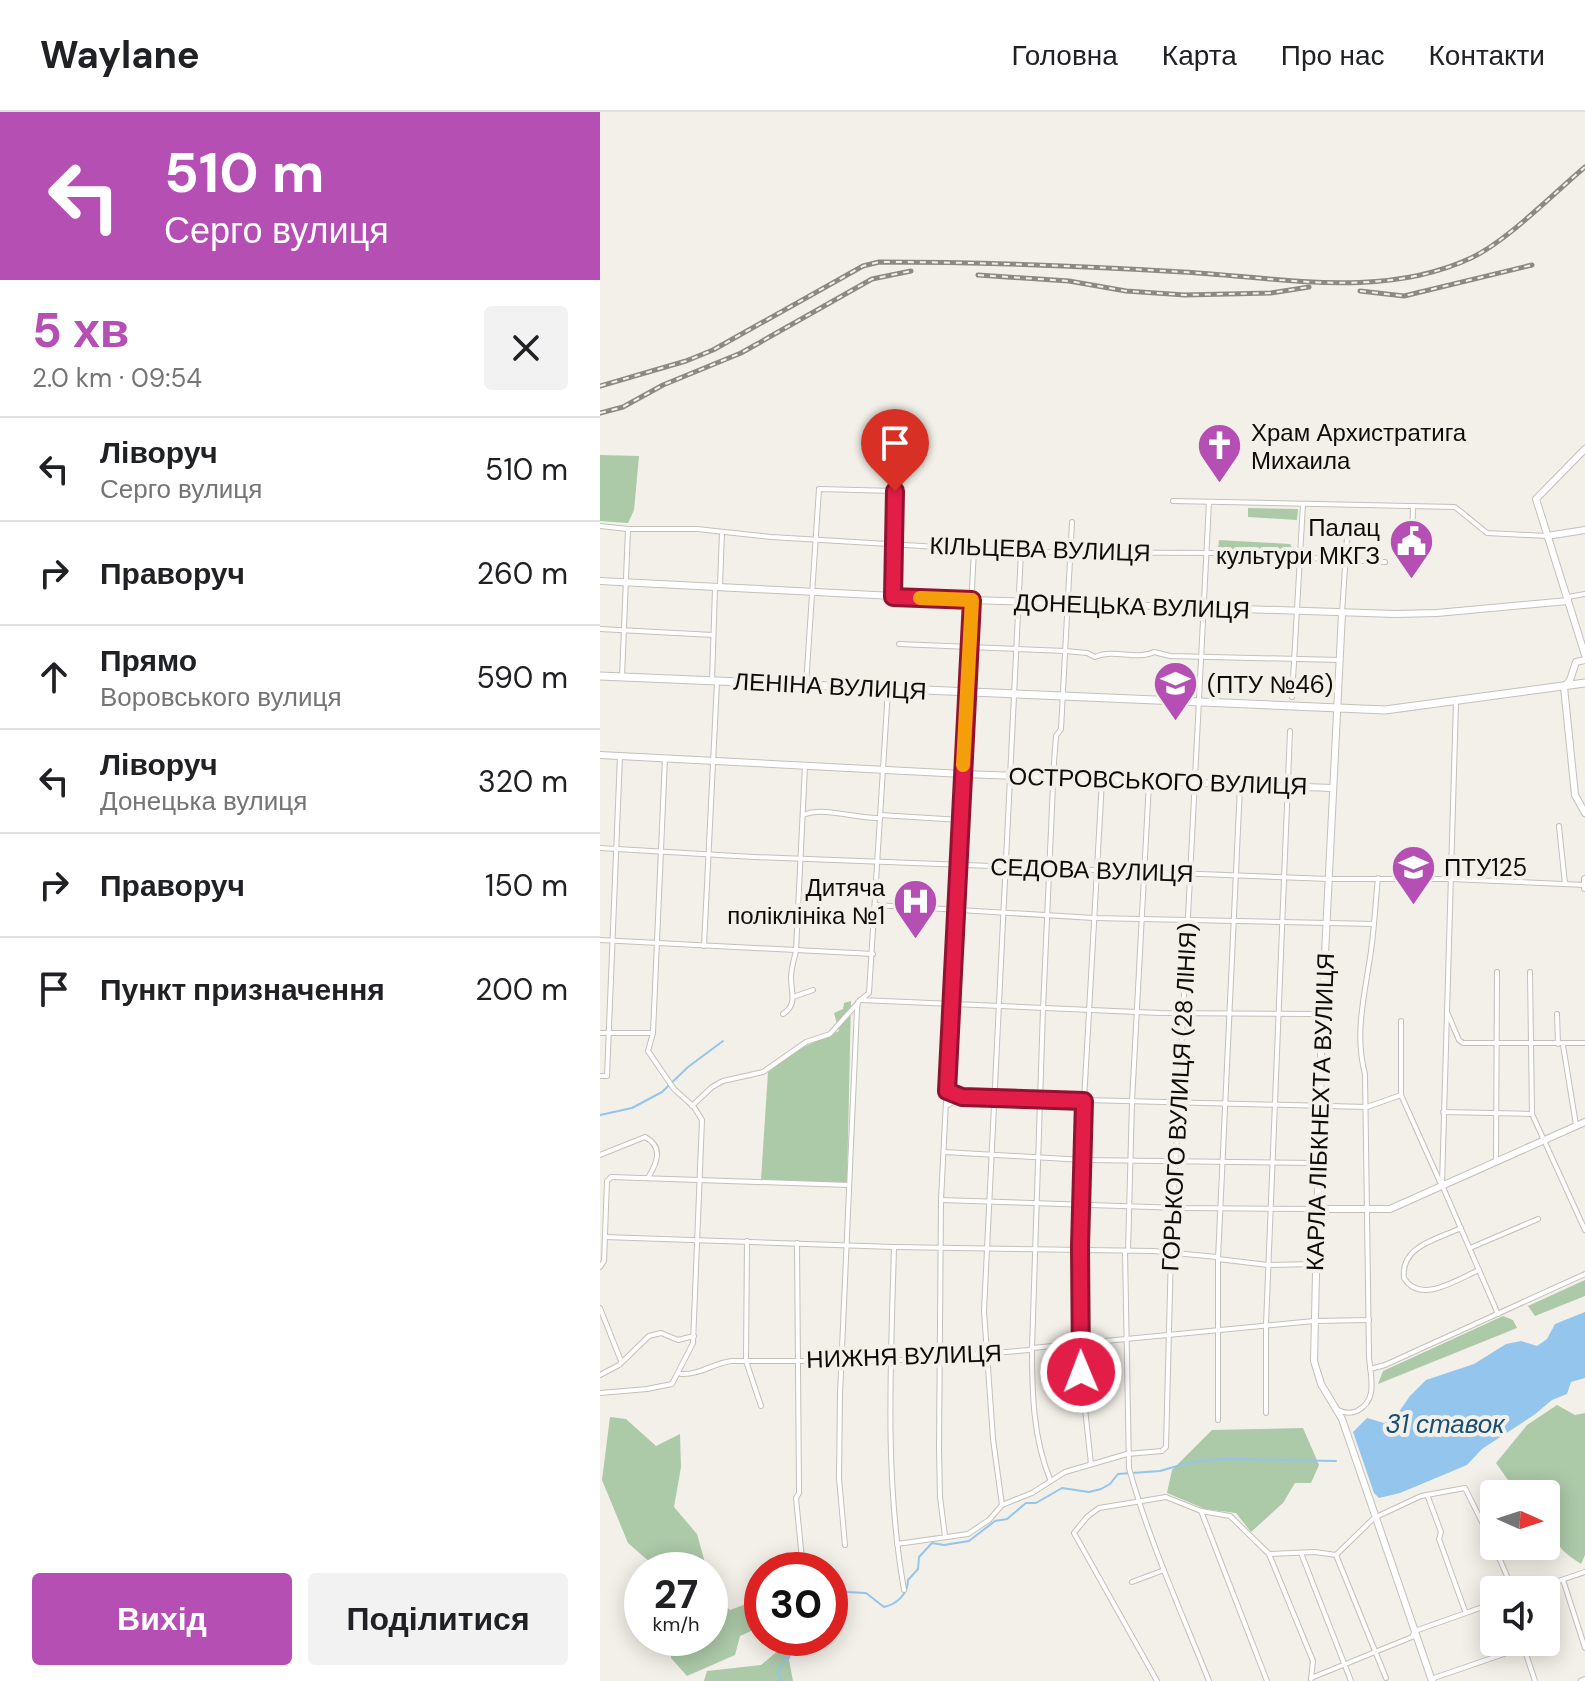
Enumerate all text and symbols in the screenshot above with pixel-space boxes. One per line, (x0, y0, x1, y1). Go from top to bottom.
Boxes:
text: Waylane (40, 30, 200, 80)
text: Головна (1011, 37, 1118, 74)
text: Карта (1162, 37, 1237, 74)
text: Про нас (1281, 37, 1385, 74)
text: Контакти (1429, 37, 1545, 74)
text: 510 m (164, 136, 325, 209)
icon: left (32, 144, 136, 248)
text: Серго вулиця (164, 207, 389, 254)
text: 5 хв (32, 299, 129, 362)
button: close (484, 306, 568, 390)
text: 2.0 km · 09:54 (32, 361, 202, 395)
pin (861, 409, 929, 491)
place label: Храм Архистратига Михаила (1251, 417, 1467, 476)
icon: arrive (873, 421, 917, 465)
church icon: Храм Архистратига Михаила (1196, 422, 1244, 485)
text: Ліворуч (100, 433, 218, 472)
icon: left (32, 447, 76, 491)
text: 510 m (485, 450, 568, 489)
text: Серго вулиця (100, 472, 262, 506)
place label: Палац культури МКГЗ (1216, 512, 1380, 571)
public building icon: Палац культури МКГЗ (1387, 517, 1435, 580)
street label: КІЛЬЦЕВА ВУЛИЦЯ (929, 530, 1151, 568)
icon: right (32, 551, 76, 595)
text: Праворуч (100, 554, 245, 593)
text: 260 m (477, 554, 568, 593)
street label: ДОНЕЦЬКА ВУЛИЦЯ (1014, 586, 1250, 626)
text: Прямо (100, 641, 197, 680)
icon: ahead (32, 655, 76, 699)
text: 590 m (477, 658, 568, 697)
school or university icon: (ПТУ №46) (1152, 660, 1200, 723)
street label: ЛЕНІНА ВУЛИЦЯ (733, 665, 927, 707)
place label: (ПТУ №46) (1207, 669, 1333, 700)
text: Воровського вулиця (100, 680, 342, 714)
text: Ліворуч (100, 745, 218, 784)
icon: left (32, 759, 76, 803)
street label: ОСТРОВСЬКОГО ВУЛИЦЯ (1008, 760, 1308, 802)
text: 320 m (478, 762, 568, 801)
text: Донецька вулиця (100, 784, 307, 818)
school or university icon: ПТУ125 (1389, 843, 1437, 906)
street label: СЕДОВА ВУЛИЦЯ (990, 851, 1194, 889)
place label: ПТУ125 (1444, 852, 1527, 883)
icon: right (32, 863, 76, 907)
text: Праворуч (100, 866, 245, 905)
text: 150 m (485, 866, 568, 905)
place label: Дитяча поліклініка №1 (727, 872, 886, 931)
hospital icon: Дитяча поліклініка №1 (892, 877, 940, 940)
street label: ГОРЬКОГО ВУЛИЦЯ (28 ЛIНIЯ) (1154, 922, 1204, 1272)
street label: КАРЛА ЛІБКНЕХТА ВУЛИЦЯ (1299, 952, 1341, 1272)
icon: arrive (32, 967, 76, 1011)
text: Пункт призначення (100, 970, 385, 1009)
text: 200 m (475, 970, 568, 1009)
position arrow (1039, 1330, 1123, 1414)
street label: НИЖНЯ ВУЛИЦЯ (806, 1337, 1002, 1375)
water label: 31 ставок (1385, 1407, 1506, 1441)
north arrow (1480, 1480, 1560, 1560)
map controls (1480, 1480, 1560, 1656)
speed limit sign: 30 (744, 1552, 848, 1656)
text: 27 (654, 1568, 698, 1620)
button: Вихід (32, 1573, 292, 1665)
button: Поділитися (308, 1573, 568, 1665)
button: sound (1480, 1576, 1560, 1656)
text: km/h (652, 1611, 700, 1637)

